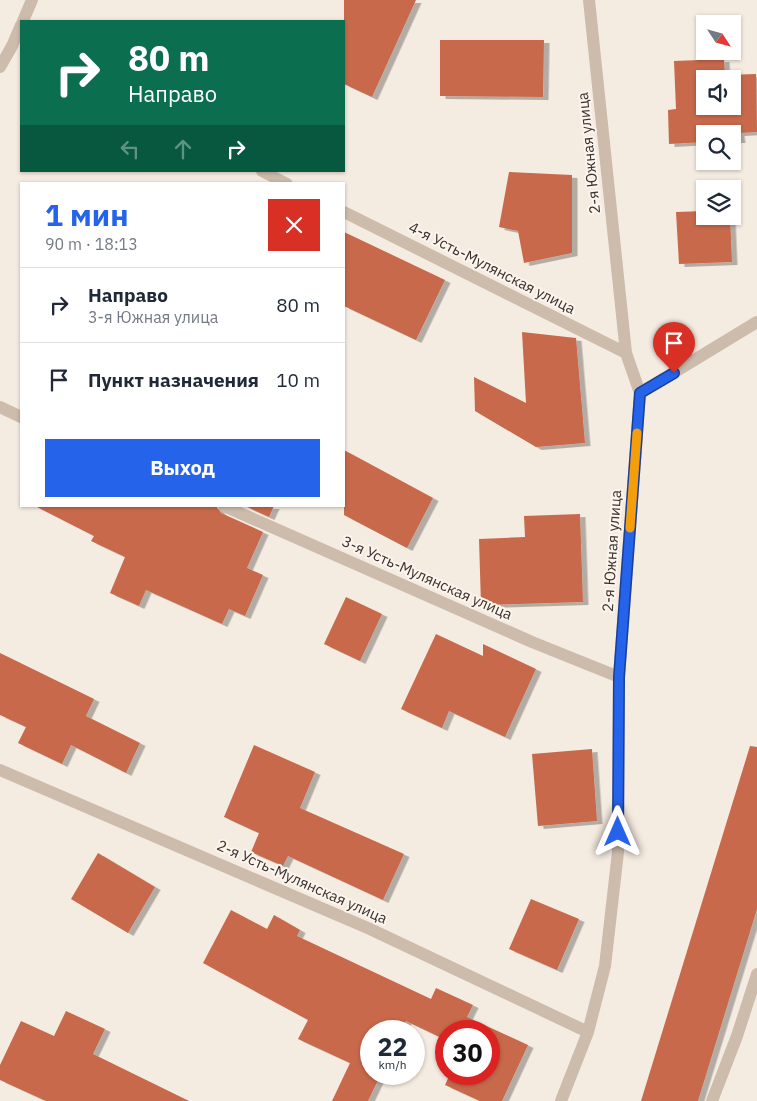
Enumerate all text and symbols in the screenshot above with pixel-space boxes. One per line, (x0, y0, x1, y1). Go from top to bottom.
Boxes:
north arrow (696, 15, 741, 60)
map controls (696, 15, 741, 225)
text: 80 m (128, 35, 210, 81)
icon: right (45, 40, 110, 105)
button: sound (696, 70, 741, 115)
text: Направо (128, 79, 217, 108)
street label: 2-я Южная улица (573, 91, 604, 215)
button: search (696, 125, 741, 170)
icon: left (116, 135, 144, 163)
icon: ahead (169, 135, 197, 163)
icon: right (222, 135, 250, 163)
button: layers (696, 180, 741, 225)
text: 1 мин (45, 195, 129, 234)
button: close (268, 199, 320, 251)
street label: 4-я Усть-Мулянская улица (406, 217, 579, 318)
text: 90 m · 18:13 (45, 234, 138, 254)
text: Направо (88, 283, 168, 307)
icon: right (45, 291, 73, 319)
text: 80 m (276, 293, 320, 317)
text: 3-я Южная улица (88, 307, 218, 327)
pin (653, 322, 695, 373)
icon: arrive (660, 329, 688, 357)
icon: arrive (45, 366, 73, 394)
text: Пункт назначения (88, 368, 259, 392)
text: 10 m (276, 368, 320, 392)
button: Выход (45, 439, 320, 497)
street label: 2-я Южная улица (598, 489, 625, 613)
street label: 3-я Усть-Мулянская улица (339, 531, 515, 624)
position arrow (591, 805, 643, 857)
street label: 2-я Усть-Мулянская улица (214, 835, 390, 928)
speed limit sign: 30 (435, 1020, 500, 1085)
text: 22 (377, 1030, 408, 1063)
text: km/h (378, 1057, 407, 1072)

